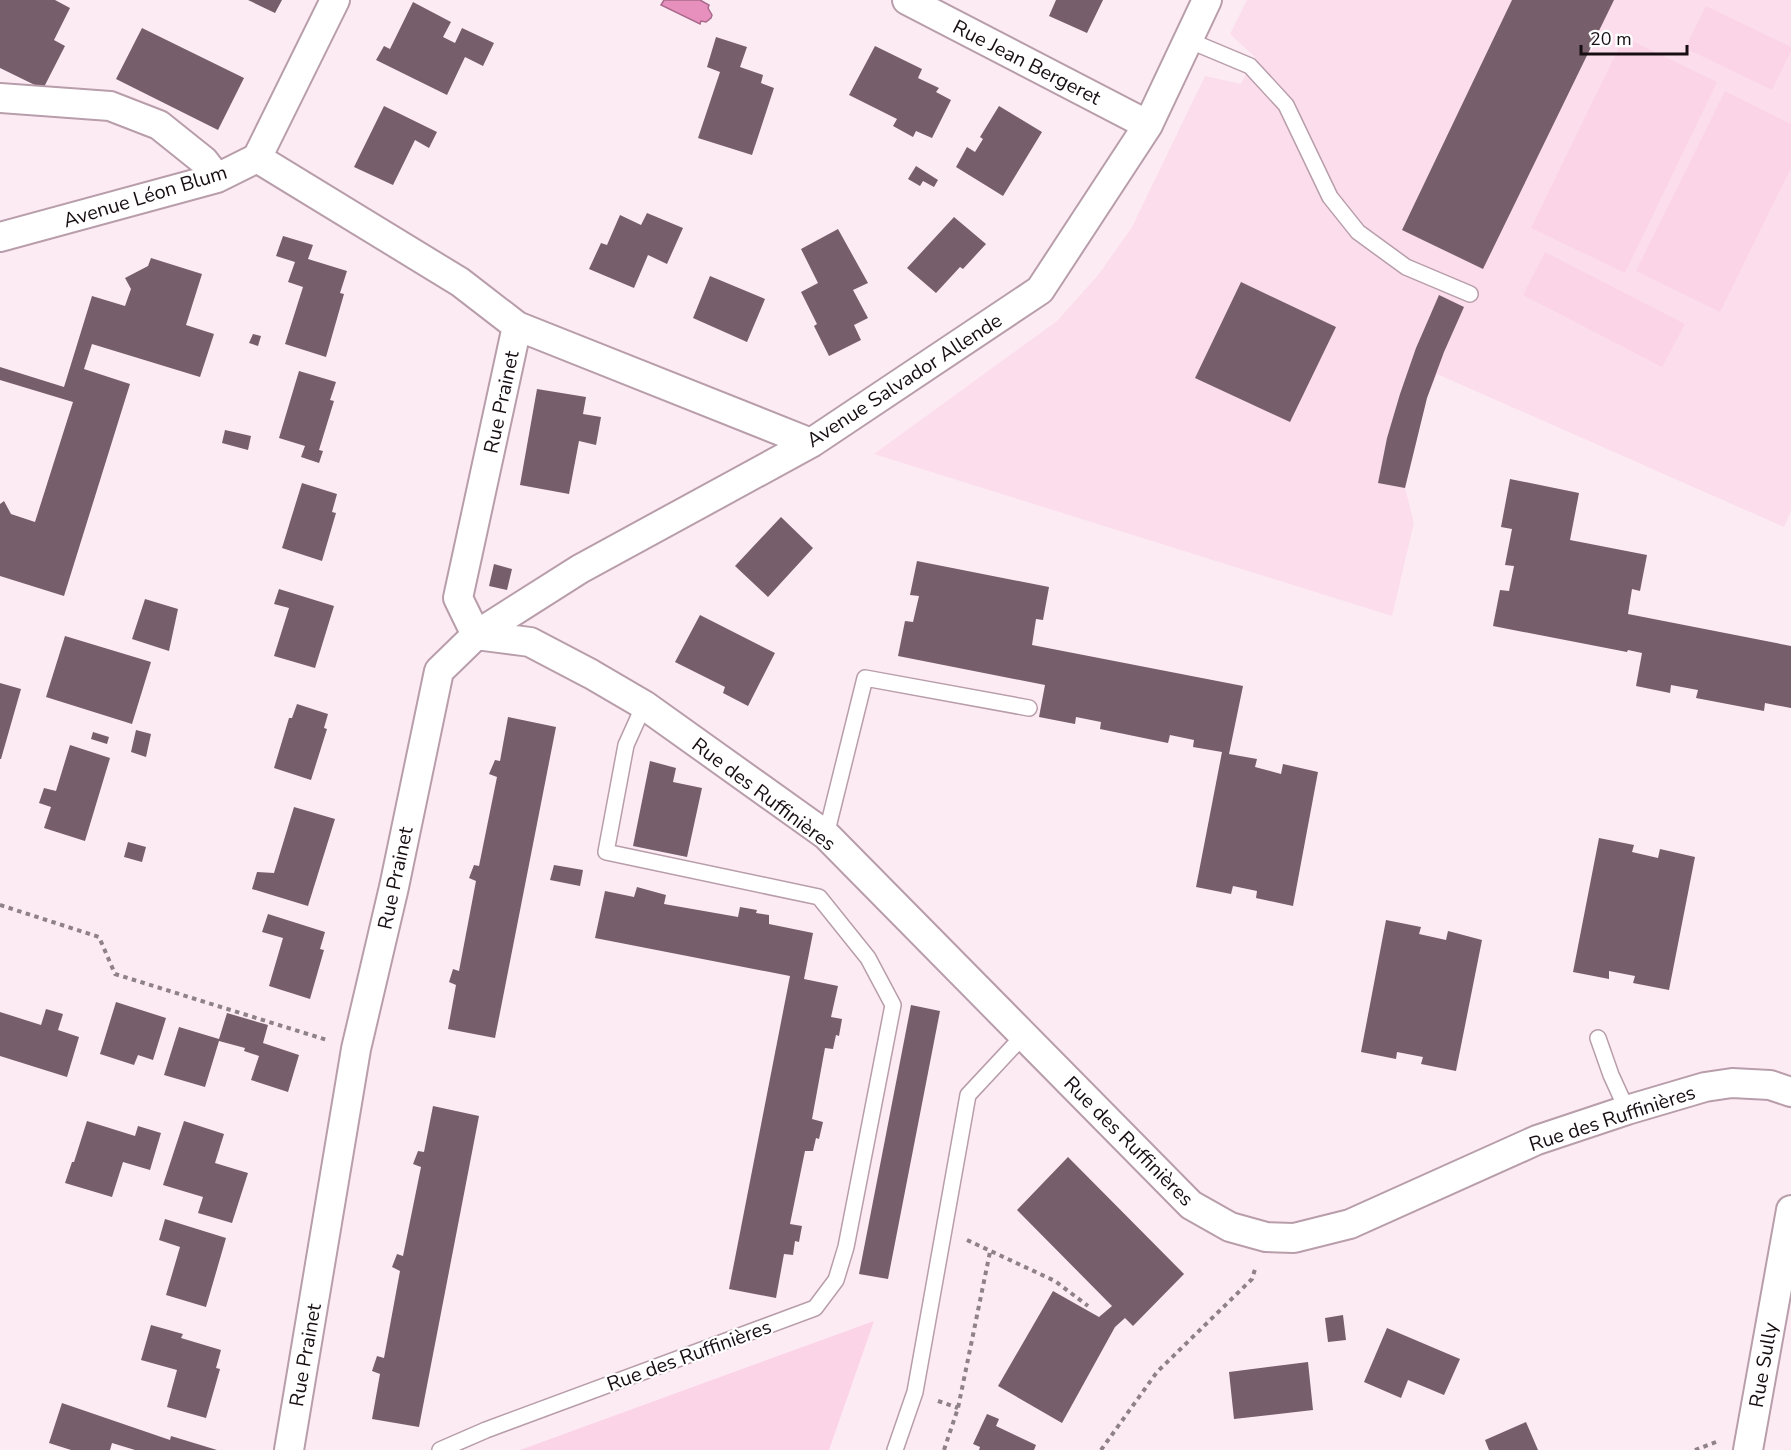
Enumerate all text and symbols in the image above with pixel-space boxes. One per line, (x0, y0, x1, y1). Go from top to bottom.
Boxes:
street label: Rue Jean Bergeret (948, 13, 1106, 112)
scale bar (1581, 18, 1688, 56)
text: 20 m (1590, 27, 1632, 51)
street label: Avenue Léon Blum (60, 159, 230, 234)
street label: Avenue Salvador Allende (801, 307, 1007, 454)
street label: Rue Prainet (477, 347, 526, 456)
street label: Rue des Ruffinières (686, 731, 841, 857)
street label: Rue Prainet (371, 823, 420, 932)
street label: Rue des Ruffinières (1058, 1070, 1200, 1212)
street label: Rue des Ruffinières (1525, 1079, 1699, 1158)
street label: Rue Prainet (283, 1300, 328, 1409)
street label: Rue des Ruffinières (603, 1313, 775, 1398)
street label: Rue Sully (1743, 1320, 1784, 1410)

